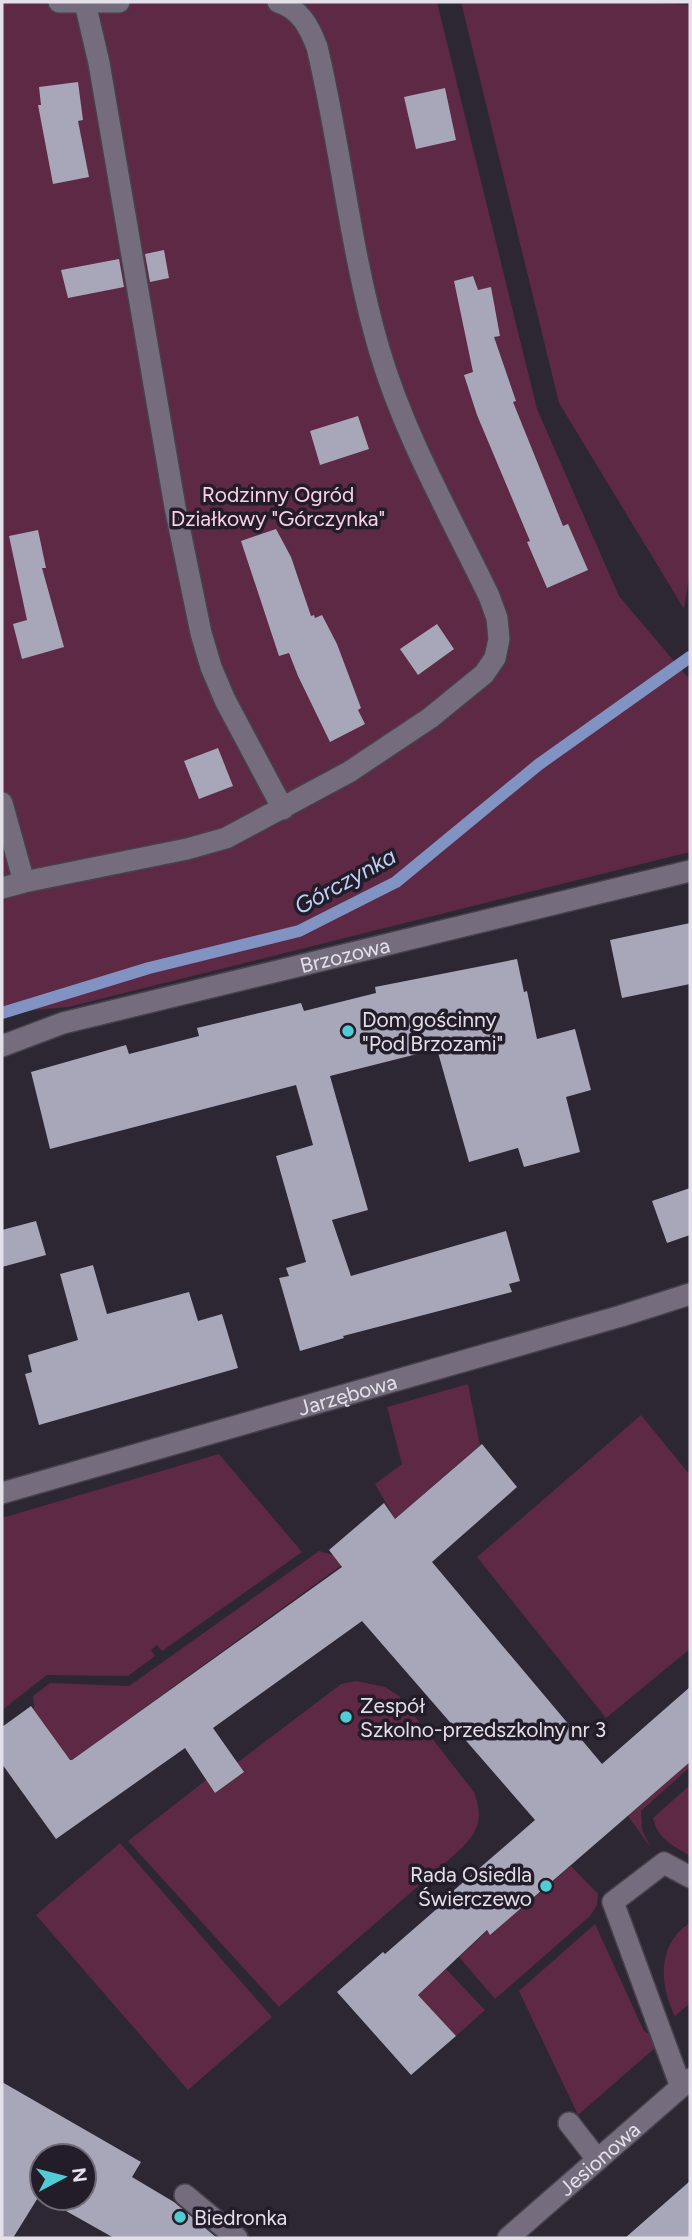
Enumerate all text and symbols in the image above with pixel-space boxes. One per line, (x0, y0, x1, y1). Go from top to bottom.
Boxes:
park label: Rodzinny Ogród Działkowy "Górczynka" (171, 482, 385, 531)
water label: Górczynka (289, 842, 401, 920)
street label: Brzozowa (297, 932, 392, 978)
place label: Dom gościnny "Pod Brzozami" (362, 1007, 503, 1056)
marker: Dom gościnny "Pod Brzozami" (340, 1023, 356, 1039)
street label: Jarzębowa (295, 1368, 399, 1420)
place label: Zespół Szkolno-przedszkolny nr 3 (360, 1693, 606, 1742)
marker: Zespół Szkolno-przedszkolny nr 3 (338, 1709, 354, 1725)
place label: Rada Osiedla Świerczewo (410, 1862, 532, 1911)
marker: Rada Osiedla Świerczewo (538, 1878, 554, 1894)
street label: Jesionowa (553, 2116, 645, 2201)
north arrow (28, 2142, 98, 2212)
text: N (67, 2166, 92, 2184)
place label: Biedronka (194, 2205, 287, 2230)
marker: Biedronka (172, 2209, 188, 2225)

